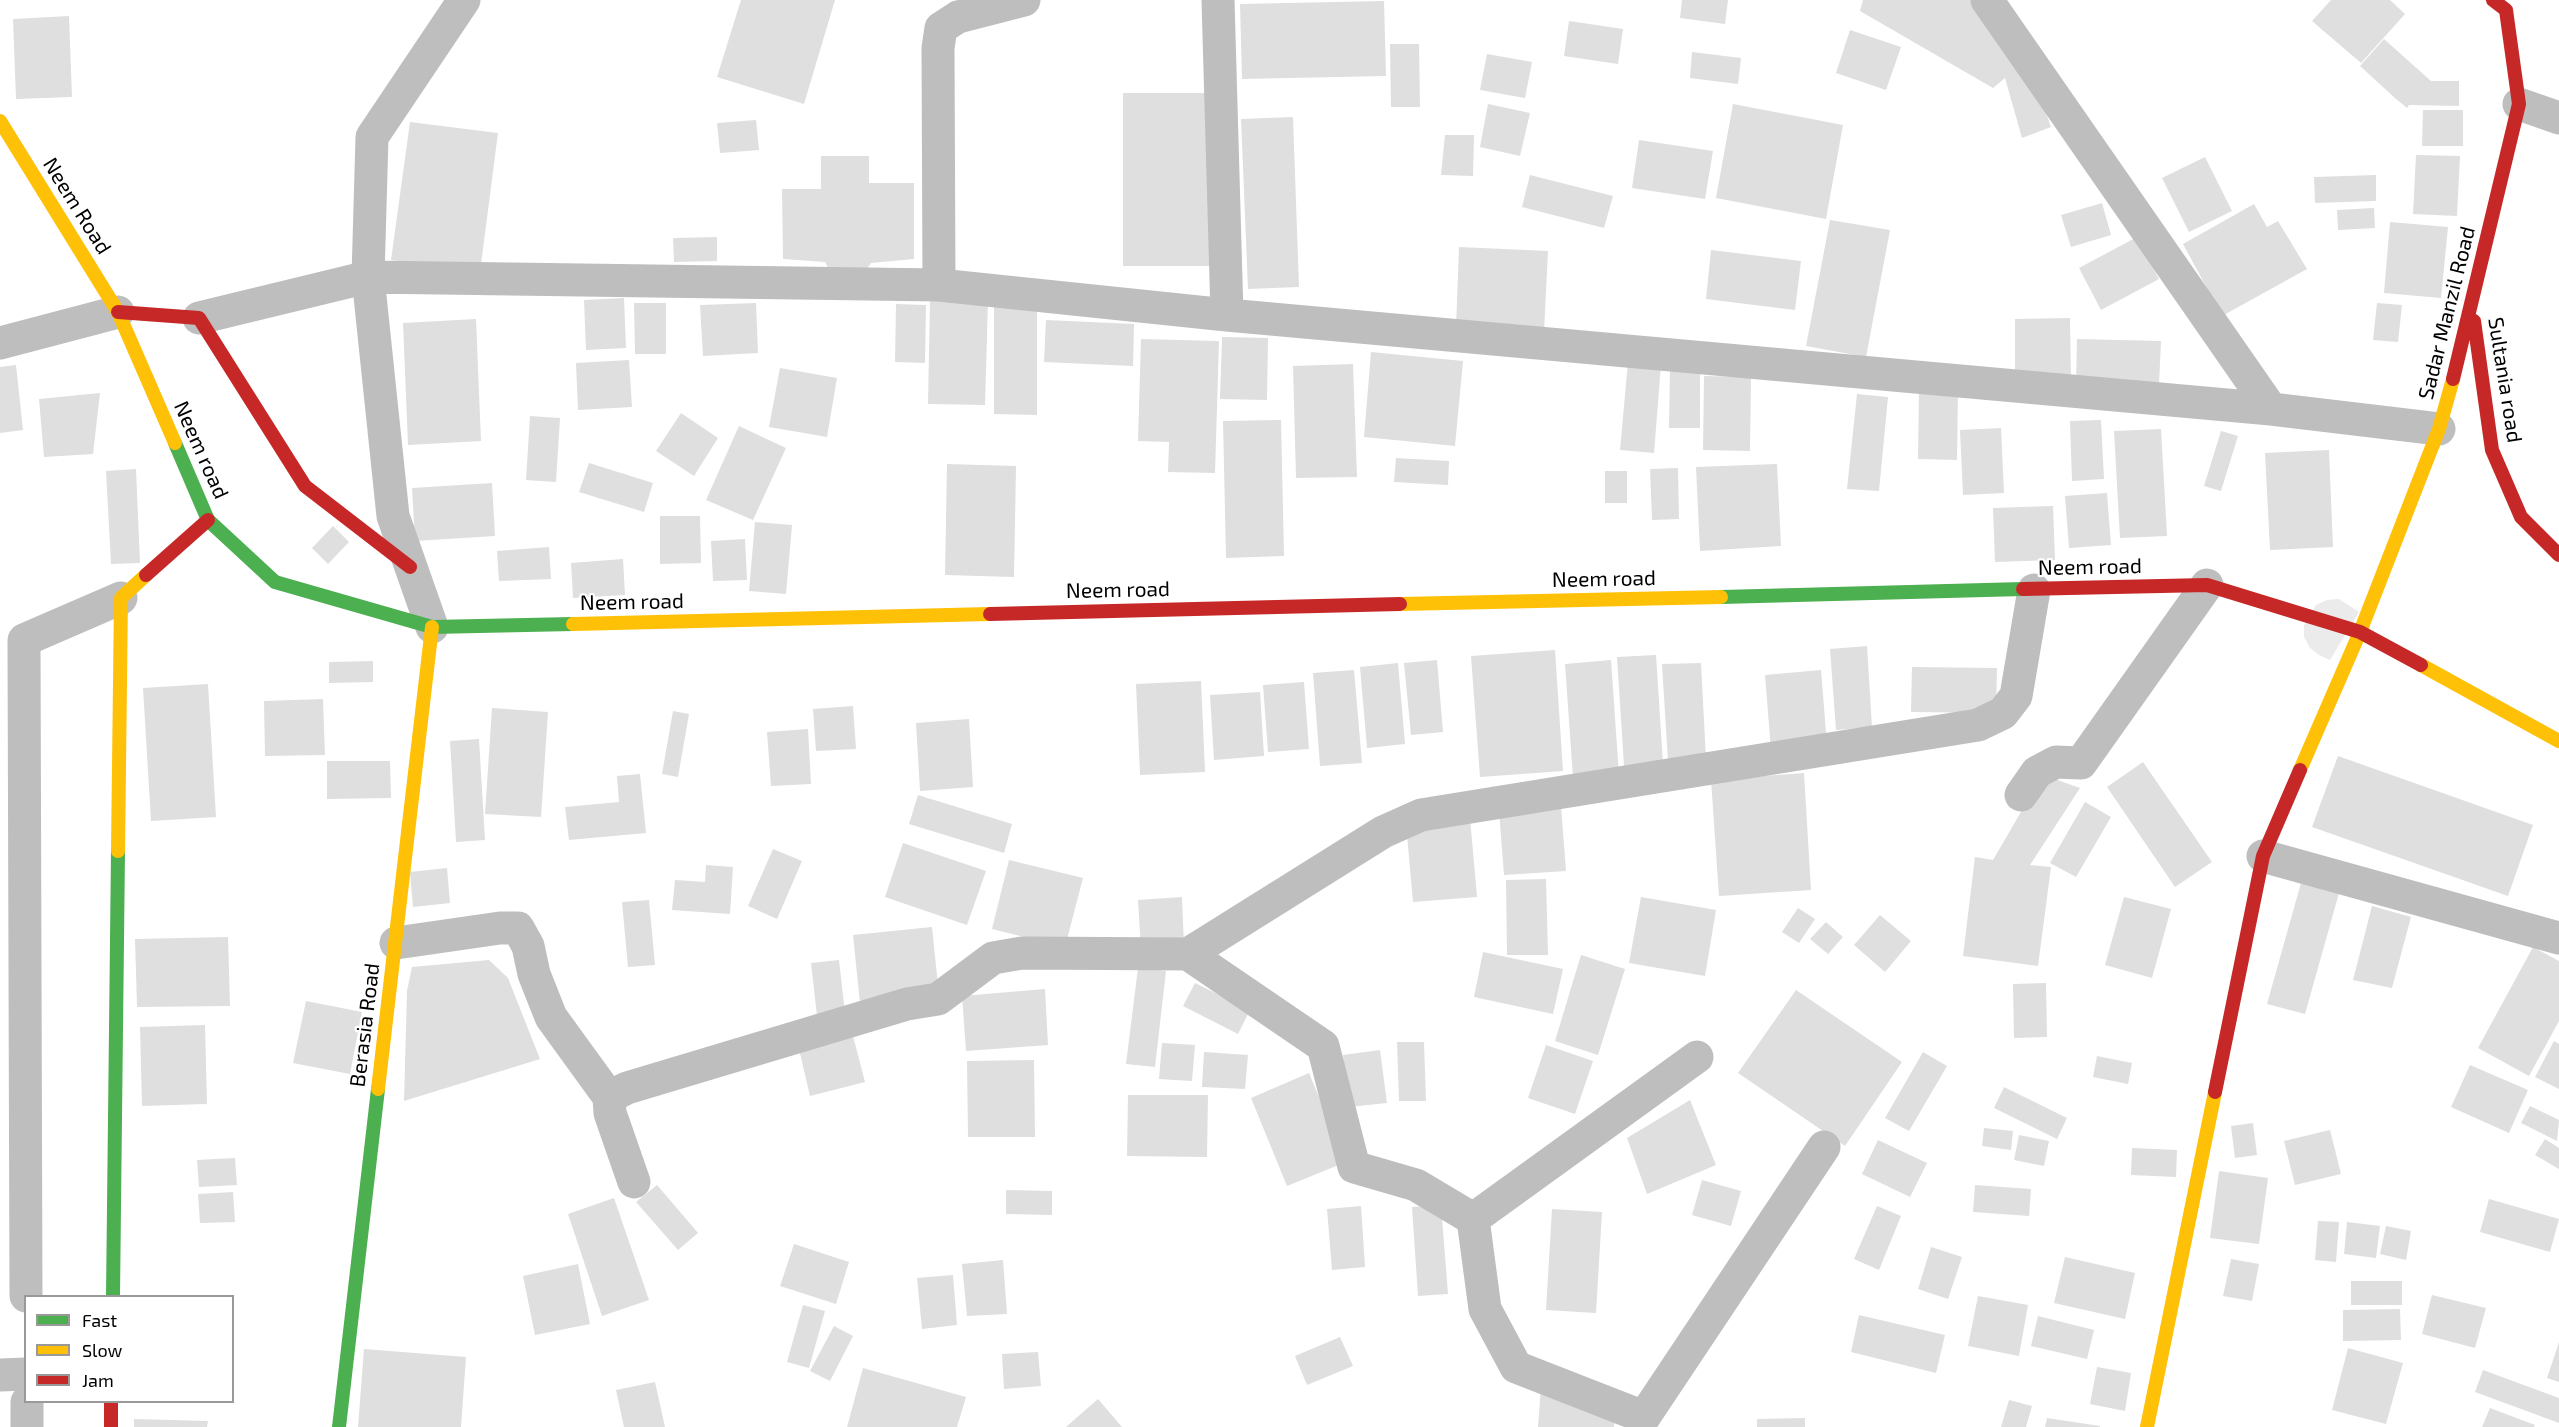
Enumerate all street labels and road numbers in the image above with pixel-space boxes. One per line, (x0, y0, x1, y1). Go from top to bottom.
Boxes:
street label: Neem Road (37, 153, 117, 259)
street label: Sadar Manzil Road (2413, 224, 2481, 402)
street label: Sultania road (2483, 315, 2527, 445)
street label: Neem road (168, 397, 234, 503)
street label: Neem road (2038, 553, 2142, 581)
street label: Neem road (1552, 565, 1656, 593)
street label: Neem road (1066, 576, 1170, 604)
street label: Neem road (580, 588, 684, 616)
street label: Berasia Road (345, 962, 385, 1088)

